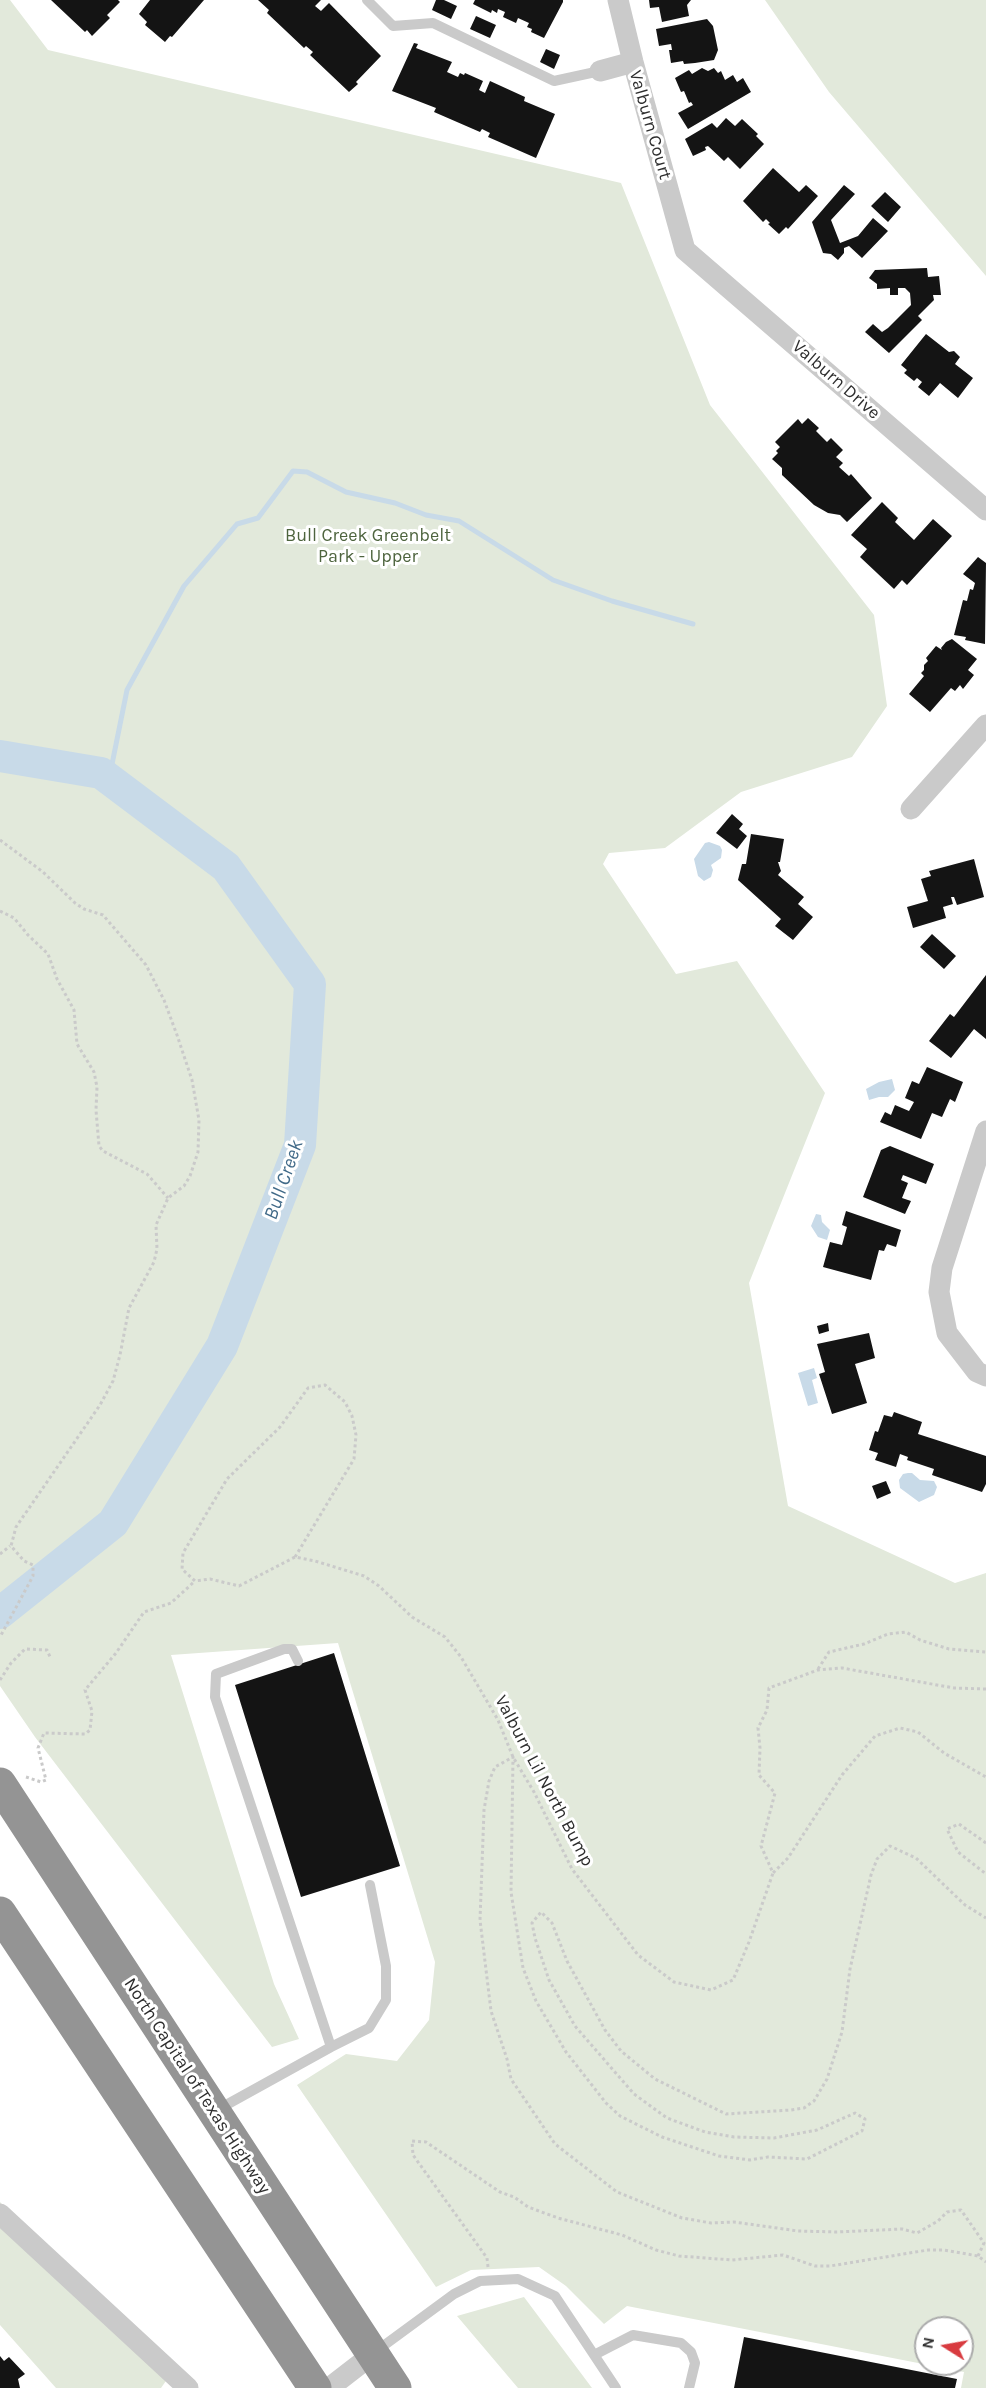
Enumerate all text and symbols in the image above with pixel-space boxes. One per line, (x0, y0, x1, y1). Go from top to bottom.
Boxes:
street label: Valburn Court (624, 68, 676, 182)
street label: Valburn Drive (788, 336, 884, 424)
park label: Bull Creek Greenbelt Park - Upper (285, 525, 451, 568)
water label: Bull Creek (259, 1137, 309, 1223)
street label: Valburn Lil North Bump (490, 1692, 598, 1870)
street label: North Capital of Texas Highway (119, 1974, 275, 2198)
north arrow (914, 2316, 974, 2376)
text: N (917, 2335, 938, 2350)

